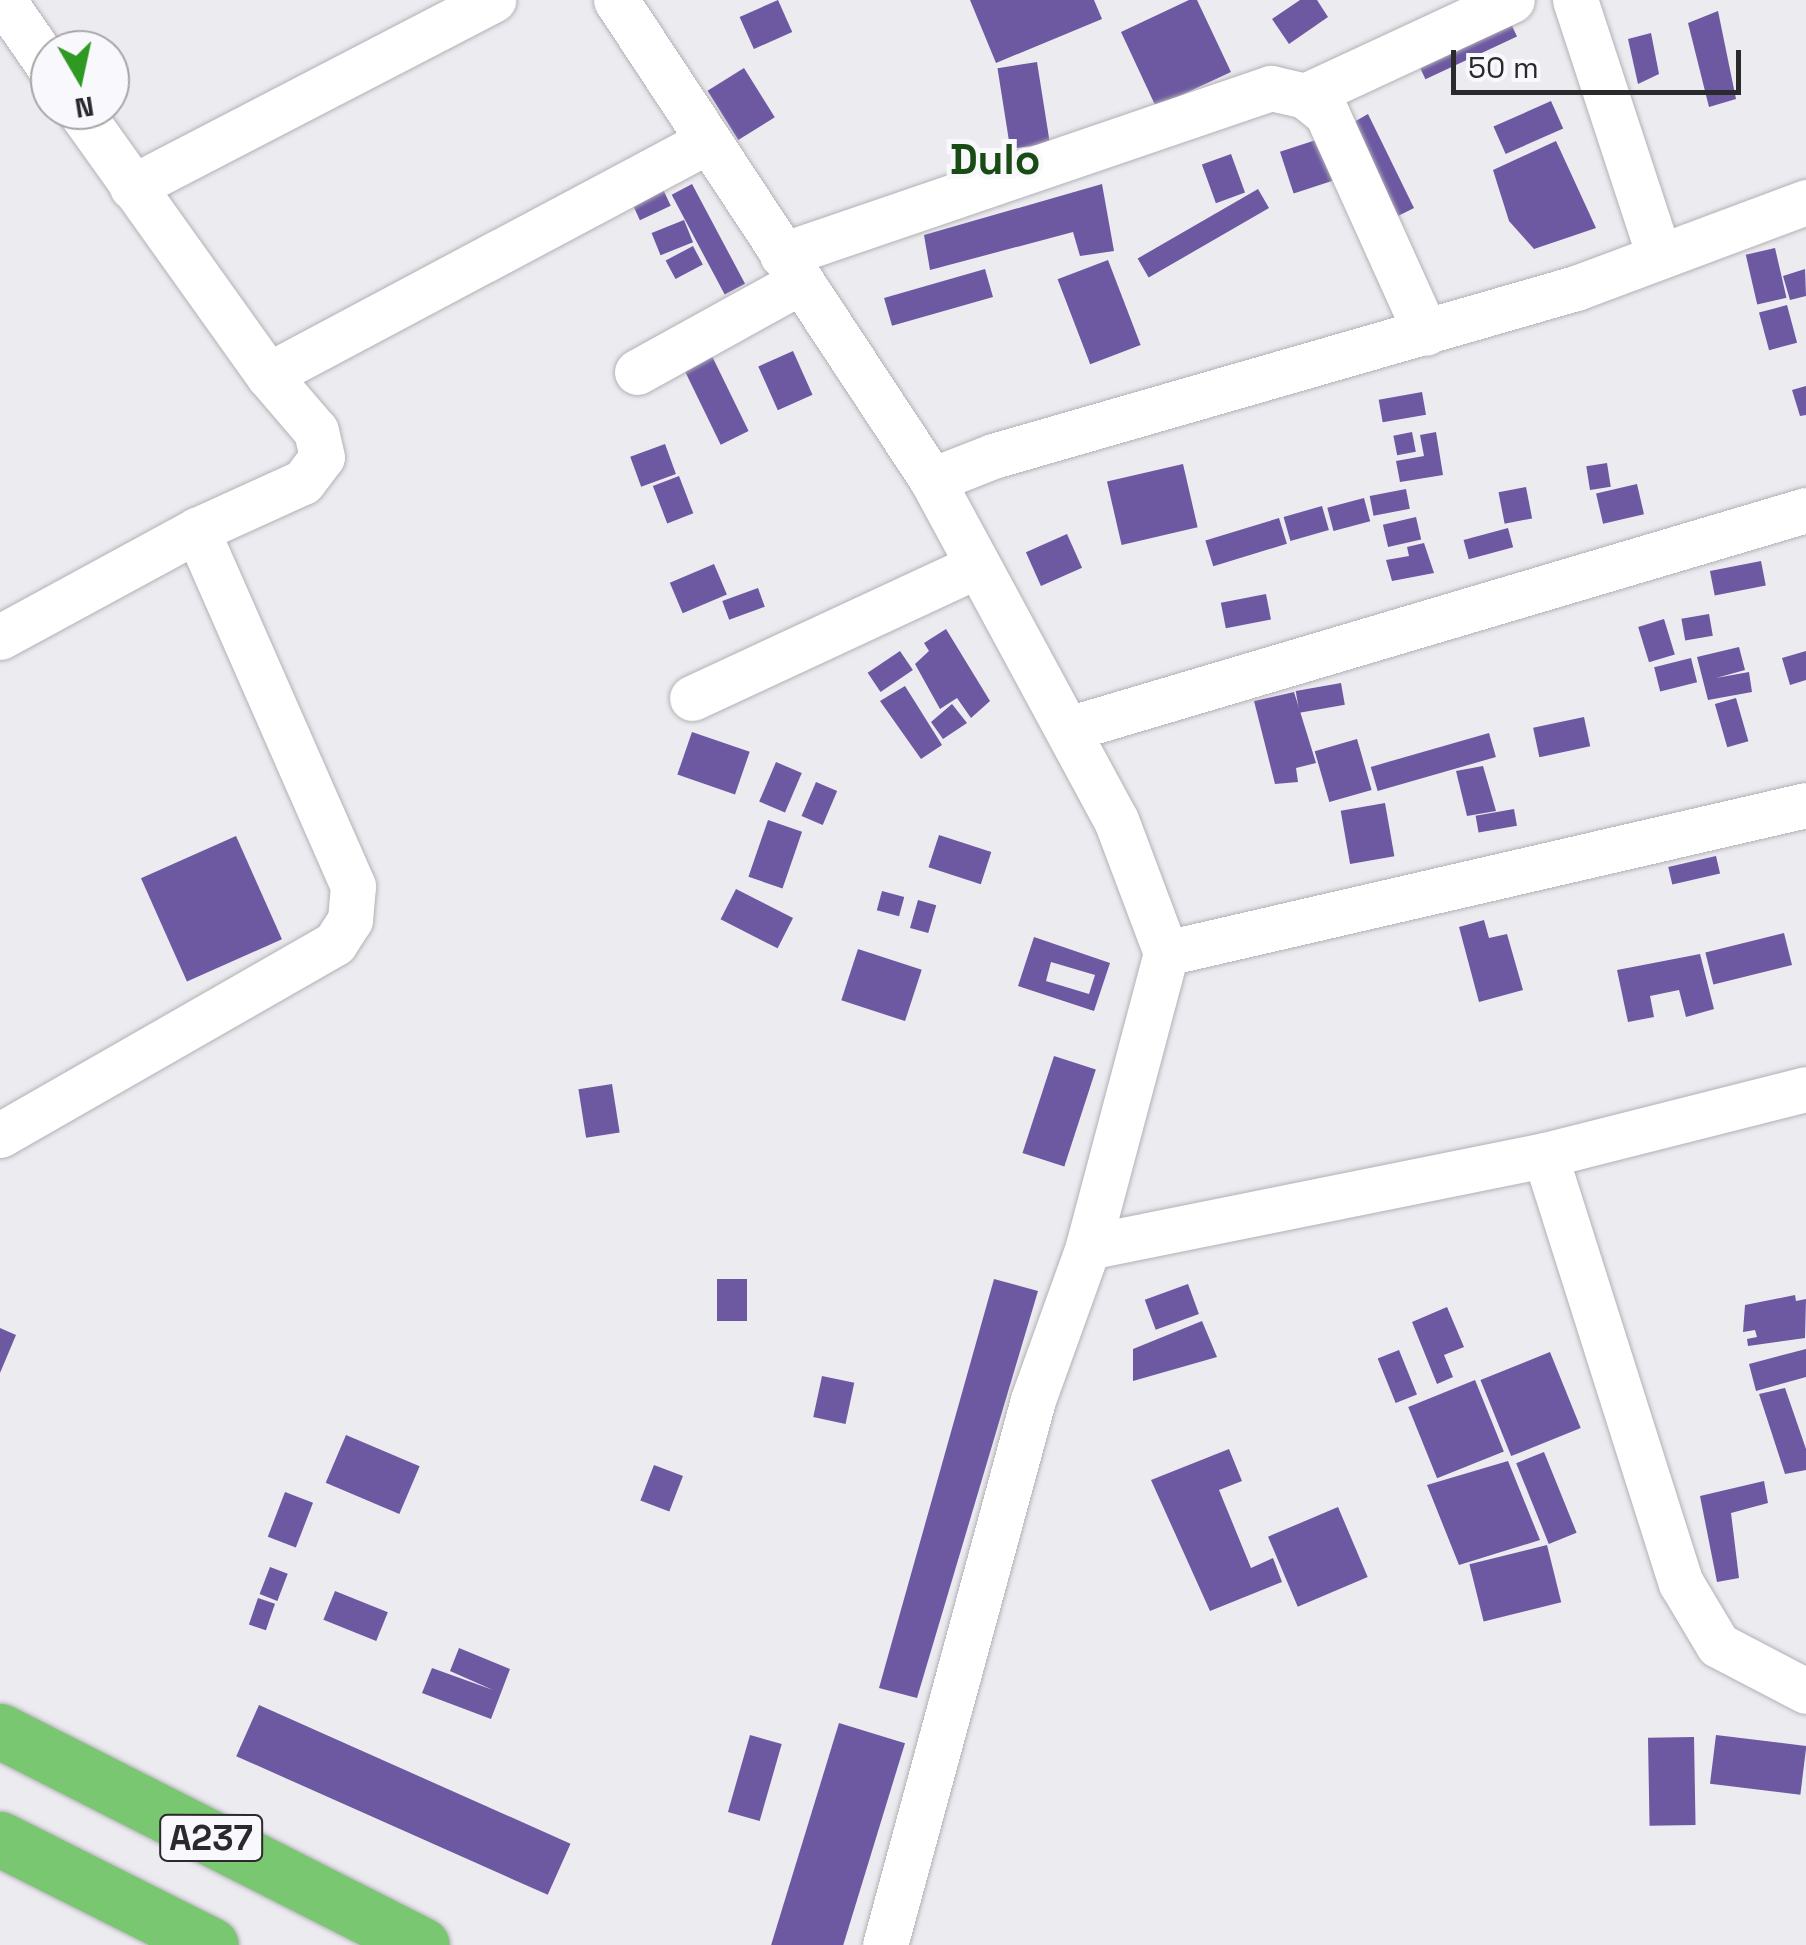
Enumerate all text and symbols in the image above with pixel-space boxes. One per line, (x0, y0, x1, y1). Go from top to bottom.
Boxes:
north arrow (30, 30, 130, 130)
scale bar (1456, 30, 1746, 92)
text: 50 m (1468, 48, 1539, 87)
text: N (72, 88, 96, 127)
district label: Dulo (950, 135, 1040, 185)
road number: A237 (158, 1808, 264, 1868)

